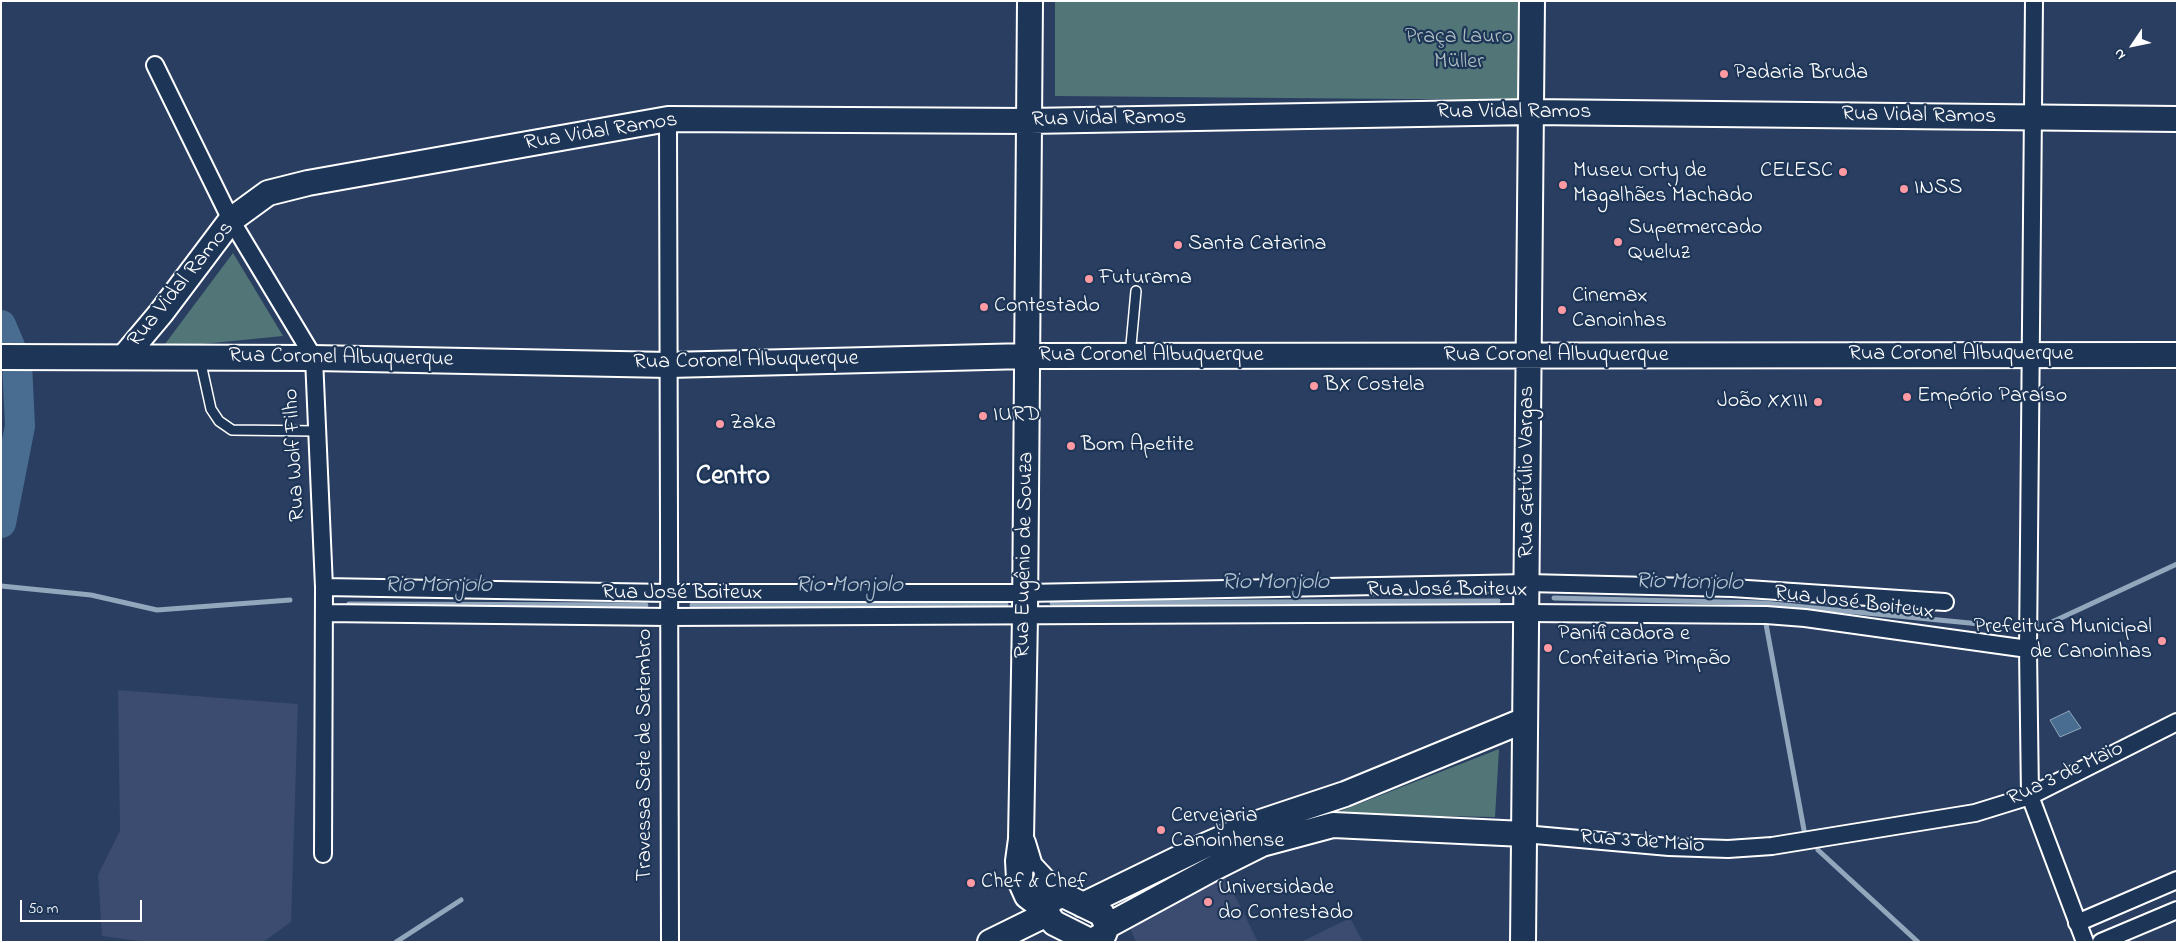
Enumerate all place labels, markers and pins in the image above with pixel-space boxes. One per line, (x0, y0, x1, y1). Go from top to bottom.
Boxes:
place label: Padaria Bruda (1734, 61, 1868, 87)
marker: Padaria Bruda (1718, 68, 1730, 80)
place label: Museu Orty de Magalhães Machado (1573, 159, 1753, 210)
place label: CELESC (1760, 159, 1833, 185)
marker: CELESC (1837, 166, 1849, 178)
place label: INSS (1914, 176, 1962, 202)
marker: Museu Orty de Magalhães Machado (1557, 179, 1569, 191)
marker: INSS (1898, 183, 1910, 195)
place label: Supermercado Queluz (1628, 216, 1762, 268)
place label: Santa Catarina (1188, 232, 1326, 258)
marker: Supermercado Queluz (1612, 236, 1624, 248)
marker: Santa Catarina (1172, 239, 1184, 251)
place label: Futurama (1099, 266, 1192, 292)
marker: Futurama (1083, 273, 1095, 285)
place label: Cinemax Canoinhas (1572, 284, 1667, 336)
place label: Contestado (994, 294, 1100, 320)
marker: Contestado (978, 301, 990, 313)
marker: Cinemax Canoinhas (1556, 304, 1568, 316)
place label: BX Costela (1324, 373, 1425, 399)
marker: BX Costela (1308, 380, 1320, 392)
place label: Empório Paraíso (1917, 384, 2067, 410)
place label: João XXIII (1717, 389, 1808, 415)
marker: Empório Paraíso (1901, 391, 1913, 403)
marker: João XXIII (1812, 396, 1824, 408)
place label: IURD (993, 403, 1040, 429)
marker: IURD (977, 410, 989, 422)
place label: Zaka (730, 411, 776, 437)
marker: Zaka (714, 418, 726, 430)
place label: Bom Apetite (1081, 433, 1194, 459)
marker: Bom Apetite (1065, 440, 1077, 452)
place label: Prefeitura Municipal de Canoinhas (1974, 615, 2152, 666)
place label: Panificadora e Confeitaria Pimpão (1558, 622, 1731, 674)
marker: Prefeitura Municipal de Canoinhas (2156, 635, 2168, 647)
marker: Panificadora e Confeitaria Pimpão (1542, 642, 1554, 654)
place label: Cervejaria Canoinhense (1171, 804, 1284, 856)
marker: Cervejaria Canoinhense (1155, 824, 1167, 836)
place label: Chef & Chef (981, 870, 1087, 896)
place label: Universidade do Contestado (1218, 876, 1353, 928)
marker: Chef & Chef (965, 877, 977, 889)
marker: Universidade do Contestado (1202, 896, 1214, 908)

